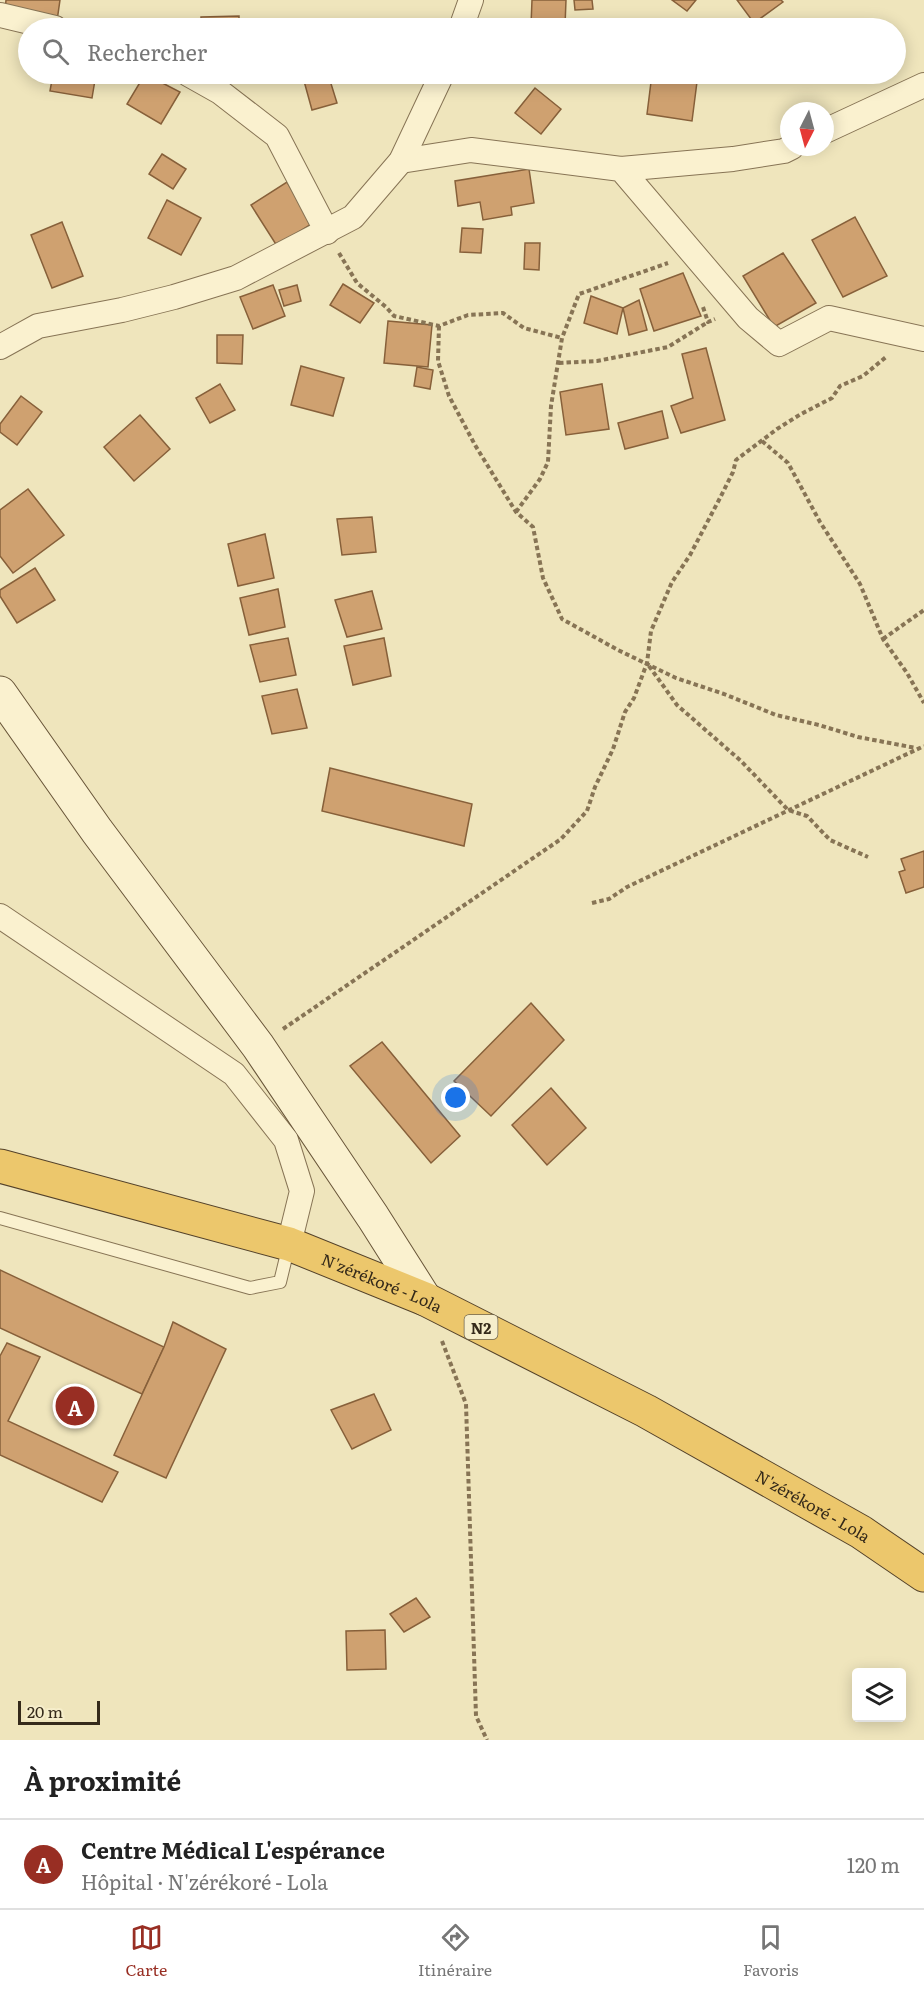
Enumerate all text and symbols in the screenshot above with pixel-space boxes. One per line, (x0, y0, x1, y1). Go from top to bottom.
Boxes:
search box (18, 18, 906, 84)
icon: search (39, 35, 72, 68)
text: Rechercher (87, 35, 207, 68)
north arrow (780, 102, 834, 156)
your location (441, 1083, 470, 1112)
street label: N'zérékoré - Lola (318, 1247, 447, 1318)
road number: N2 (464, 1315, 498, 1339)
pin: A (56, 1384, 94, 1428)
street label: N'zérékoré - Lola (752, 1463, 876, 1548)
map controls (852, 1668, 906, 1722)
button: layers (852, 1668, 906, 1722)
scale bar (18, 1698, 100, 1726)
text: 20 m (27, 1699, 63, 1723)
text: À proximité (24, 1760, 181, 1799)
text: Centre Médical L'espérance (81, 1833, 385, 1866)
text: A (36, 1849, 51, 1879)
text: 120 m (847, 1849, 900, 1879)
text: Hôpital · N'zérékoré - Lola (81, 1866, 328, 1896)
tab: Carte (125, 1921, 167, 1981)
tab: Itinéraire (418, 1921, 492, 1981)
tab: Favoris (743, 1921, 799, 1981)

